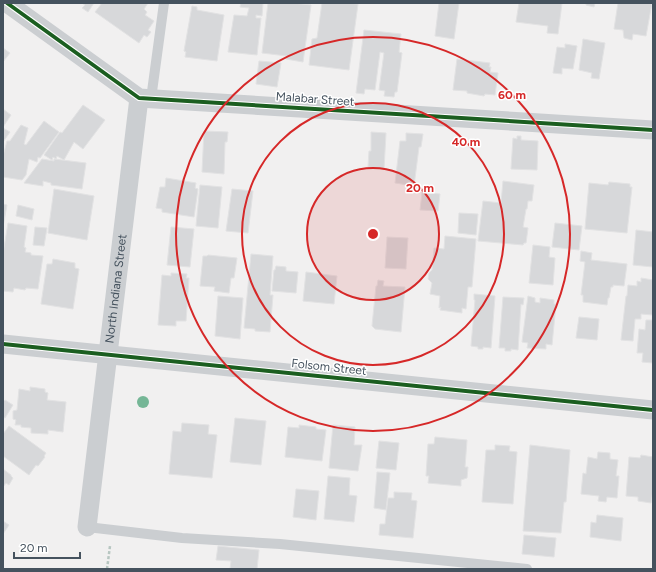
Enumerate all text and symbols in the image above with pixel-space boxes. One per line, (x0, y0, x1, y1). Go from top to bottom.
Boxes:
text: 60 m (498, 88, 526, 102)
street label: Malabar Street (275, 89, 355, 109)
text: 40 m (452, 135, 480, 149)
text: 20 m (406, 181, 434, 195)
centre of rings (366, 227, 380, 241)
street label: North Indiana Street (102, 233, 129, 344)
street label: Folsom Street (291, 356, 368, 378)
scale bar (14, 534, 80, 560)
text: 20 m (20, 541, 48, 555)

